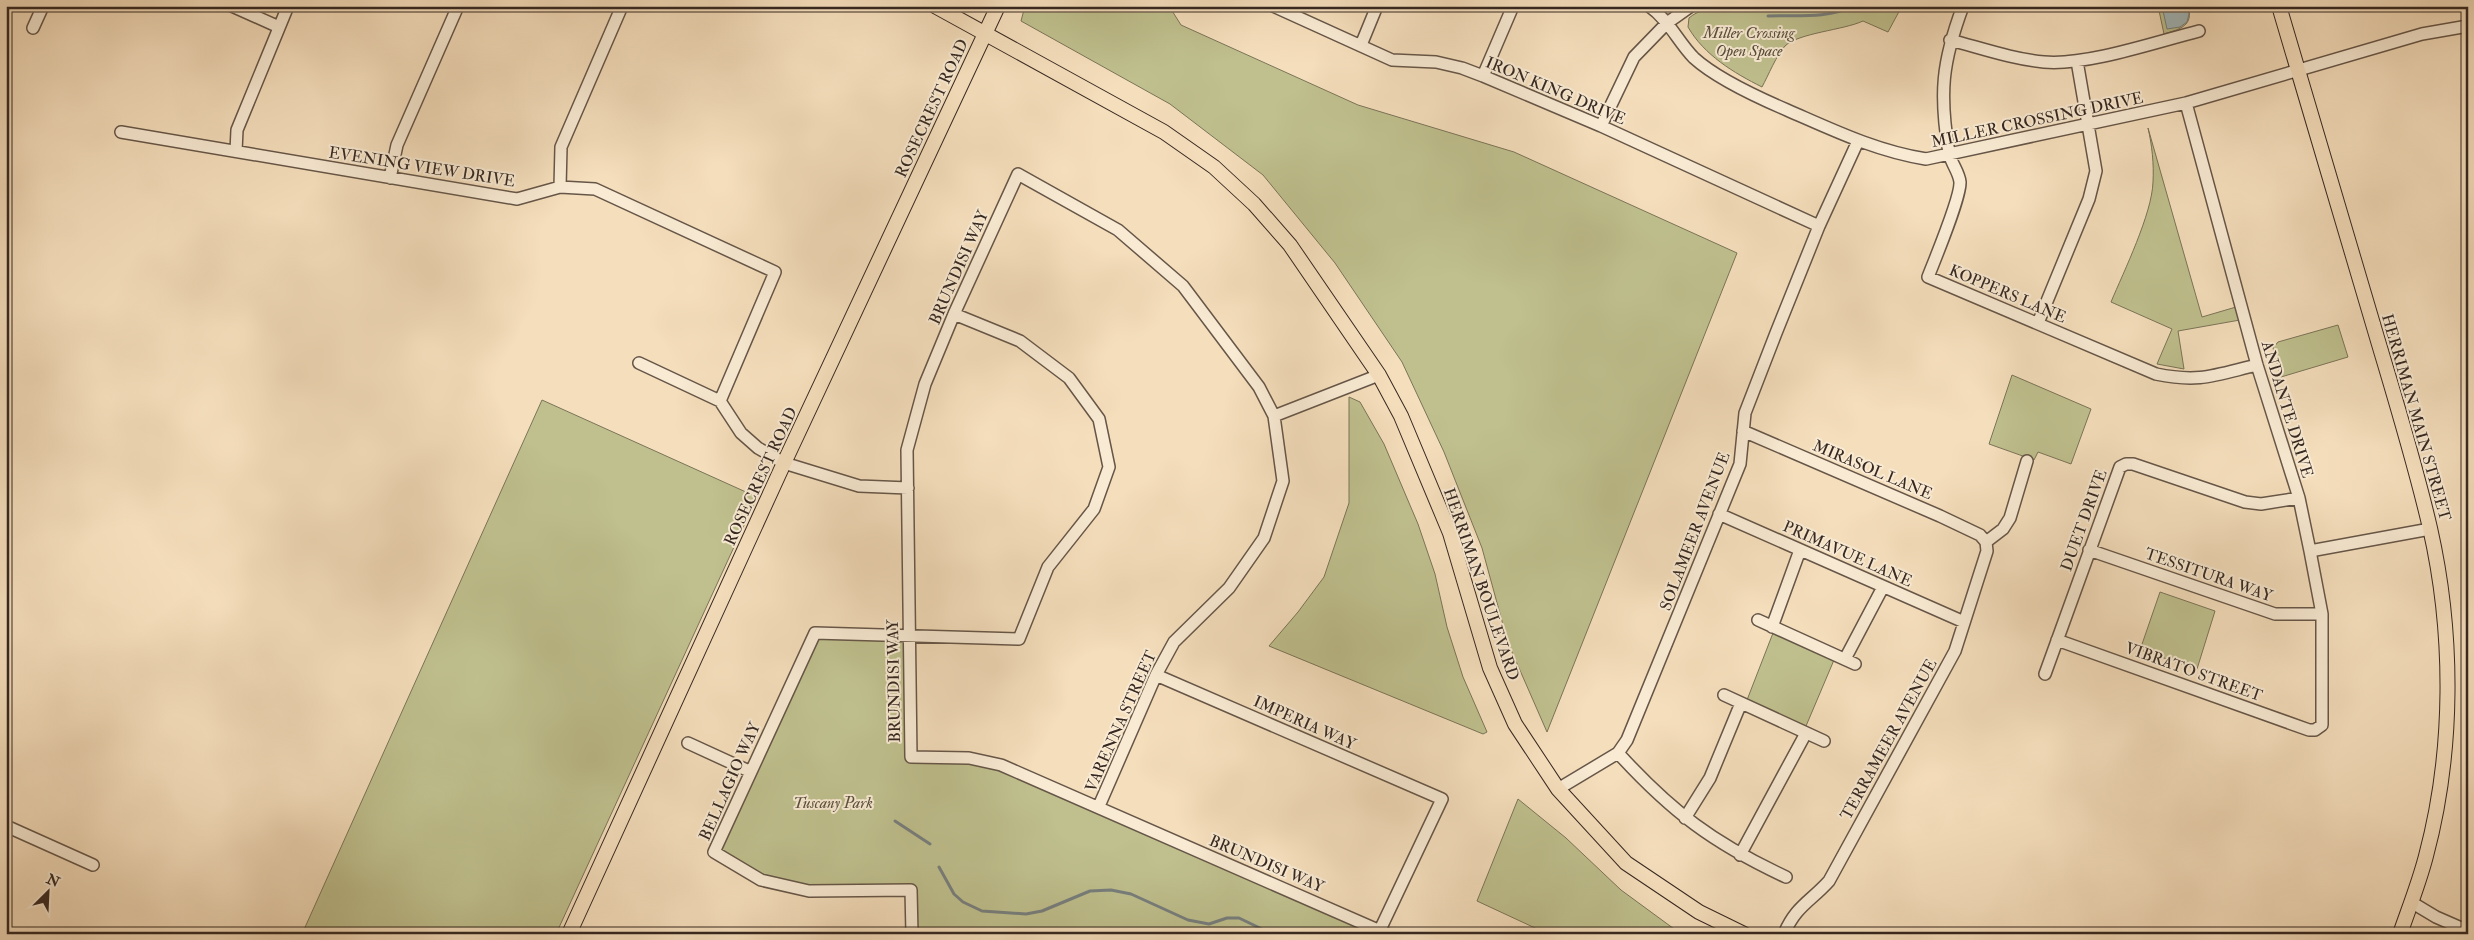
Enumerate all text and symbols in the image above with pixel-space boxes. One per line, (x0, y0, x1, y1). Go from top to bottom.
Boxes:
park label: Miller Crossing Open Space (1702, 23, 1796, 61)
street label: ROSECREST ROAD (891, 36, 973, 181)
street label: IRON KING DRIVE (1483, 52, 1629, 129)
street label: MILLER CROSSING DRIVE (1929, 88, 2145, 152)
street label: EVENING VIEW DRIVE (327, 142, 516, 192)
street label: BRUNDISI WAY (925, 206, 994, 328)
street label: KOPPERS LANE (1946, 260, 2069, 328)
street label: HERRIMAN MAIN STREET (2377, 312, 2455, 523)
street label: ANDANTE DRIVE (2256, 337, 2317, 480)
street label: ROSECREST ROAD (720, 404, 802, 549)
street label: MIRASOL LANE (1810, 436, 1936, 504)
street label: SOLAMEER AVENUE (1655, 449, 1734, 614)
street label: DUET DRIVE (2056, 467, 2112, 574)
street label: HERRIMAN BOULEVARD (1439, 485, 1523, 683)
street label: PRIMAVUE LANE (1780, 516, 1915, 591)
street label: TESSITURA WAY (2142, 544, 2276, 607)
street label: BRUNDISI WAY (883, 618, 905, 743)
street label: VIBRATO STREET (2122, 638, 2265, 706)
street label: VARENNA STREET (1081, 647, 1161, 795)
street label: TERRAMEER AVENUE (1836, 655, 1942, 824)
street label: IMPERIA WAY (1250, 691, 1360, 755)
street label: BELLAGIO WAY (695, 718, 765, 844)
park label: Tuscany Park (793, 793, 873, 813)
street label: BRUNDISI WAY (1206, 831, 1328, 898)
north arrow (22, 868, 72, 918)
text: N (43, 870, 63, 891)

